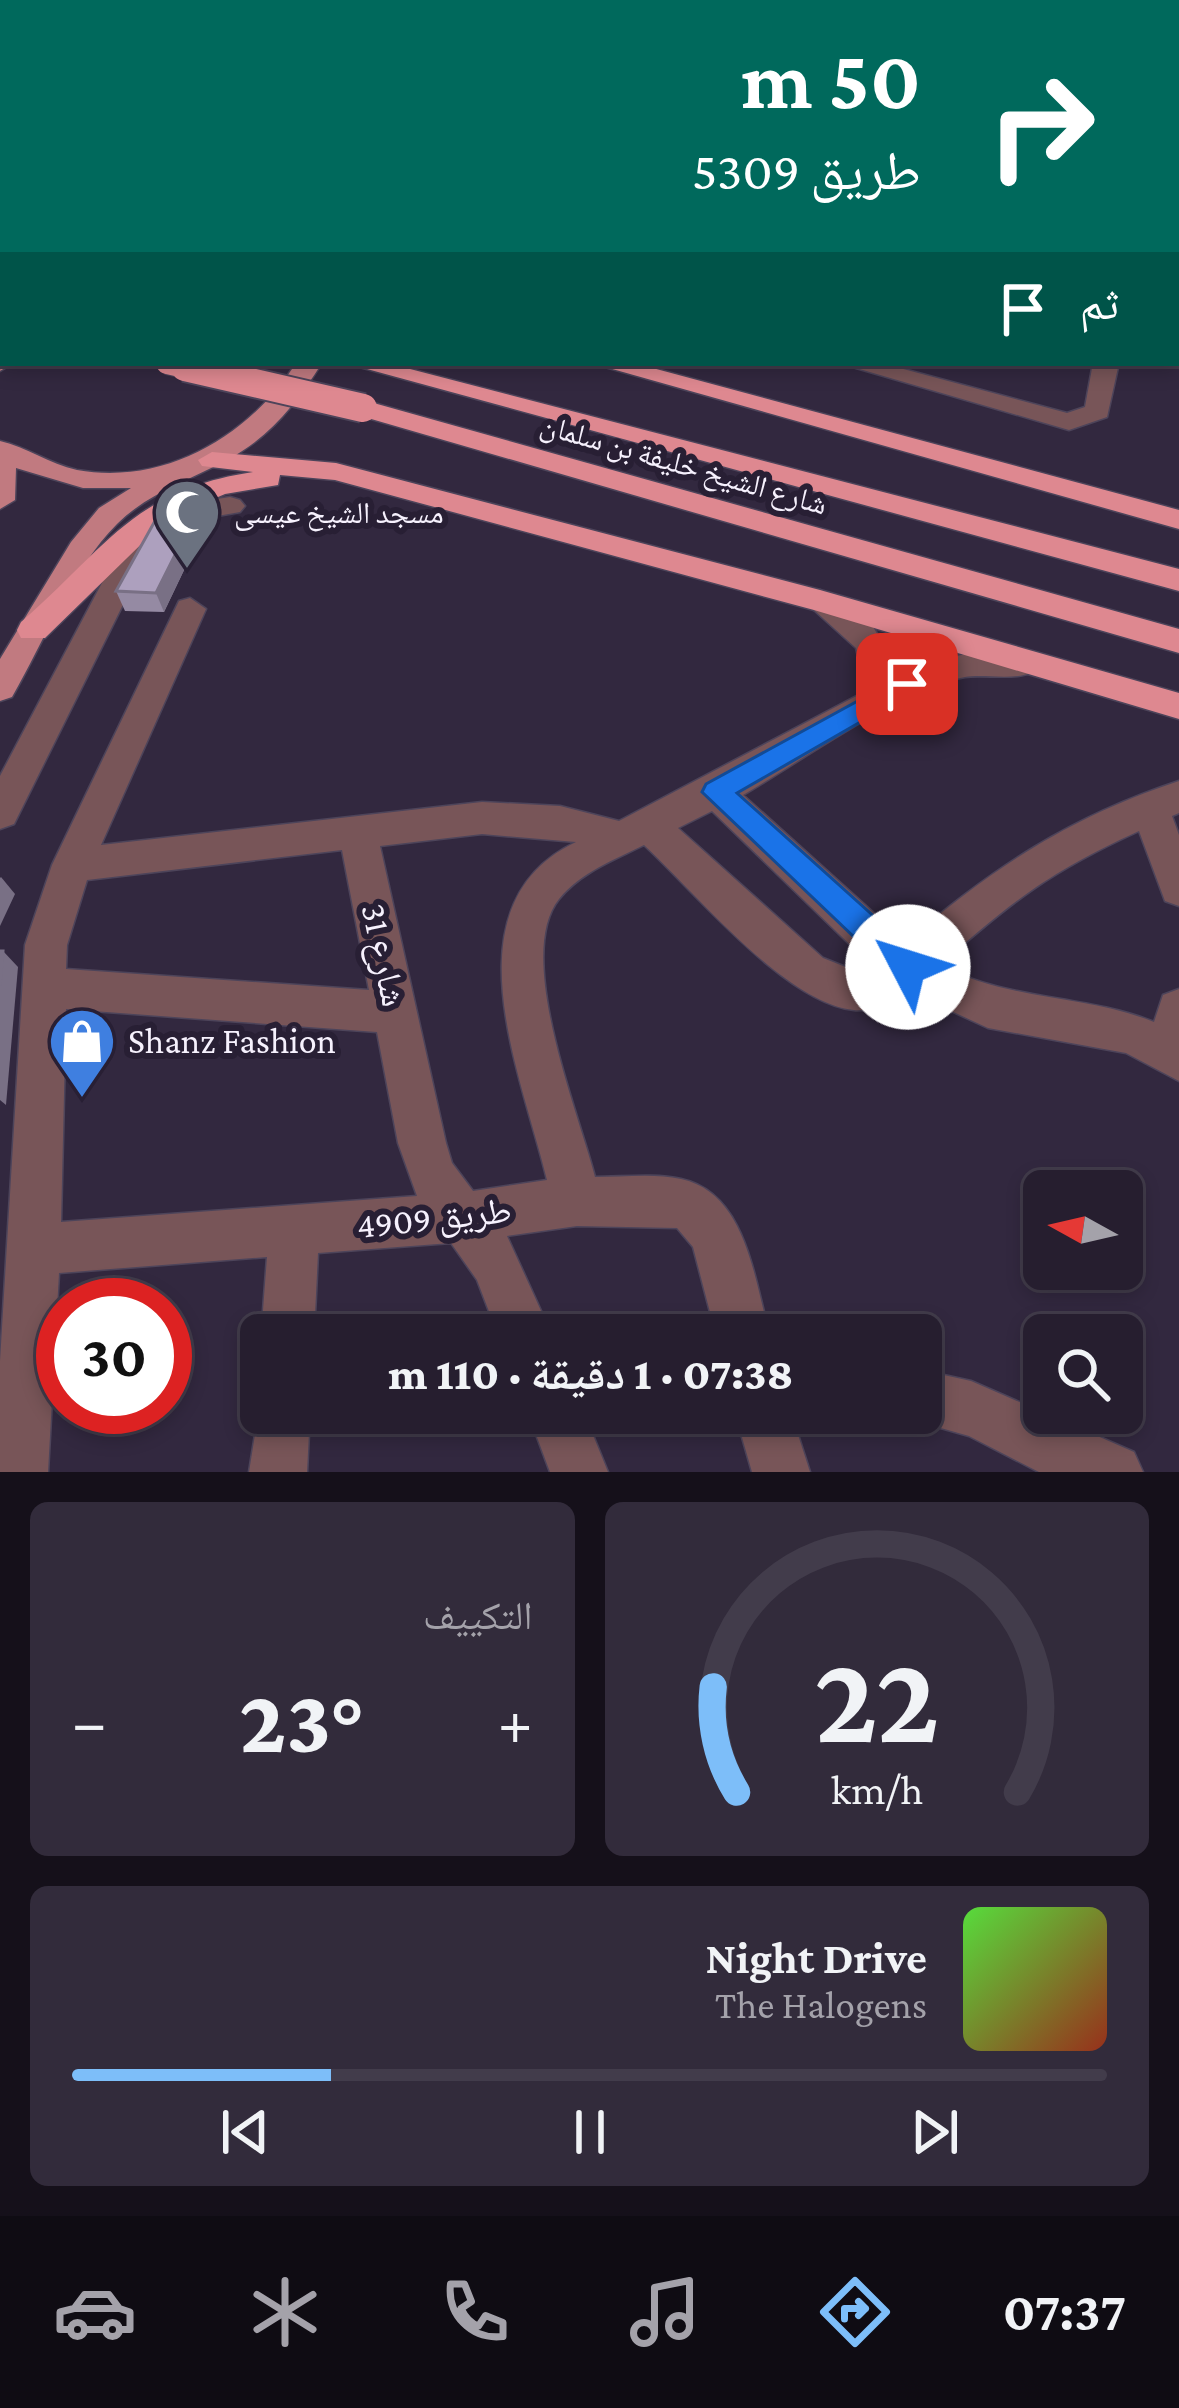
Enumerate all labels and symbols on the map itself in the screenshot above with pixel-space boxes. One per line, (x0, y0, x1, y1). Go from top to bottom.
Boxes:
street label: شارع الشيخ خليفة بن سلمان (536, 407, 831, 524)
mosque icon: مسجد الشيخ عيسى (152, 477, 222, 571)
place label: مسجد الشيخ عيسى (234, 496, 444, 532)
pin (856, 633, 958, 735)
street label: شارع 31 (352, 900, 414, 1011)
position arrow (845, 904, 971, 1030)
shop icon: Shanz Fashion (47, 1006, 117, 1100)
place label: Shanz Fashion (128, 1021, 336, 1061)
north arrow (1023, 1170, 1143, 1290)
street label: طريق 4909 (355, 1190, 514, 1247)
speed limit sign: 30 (36, 1278, 192, 1434)

